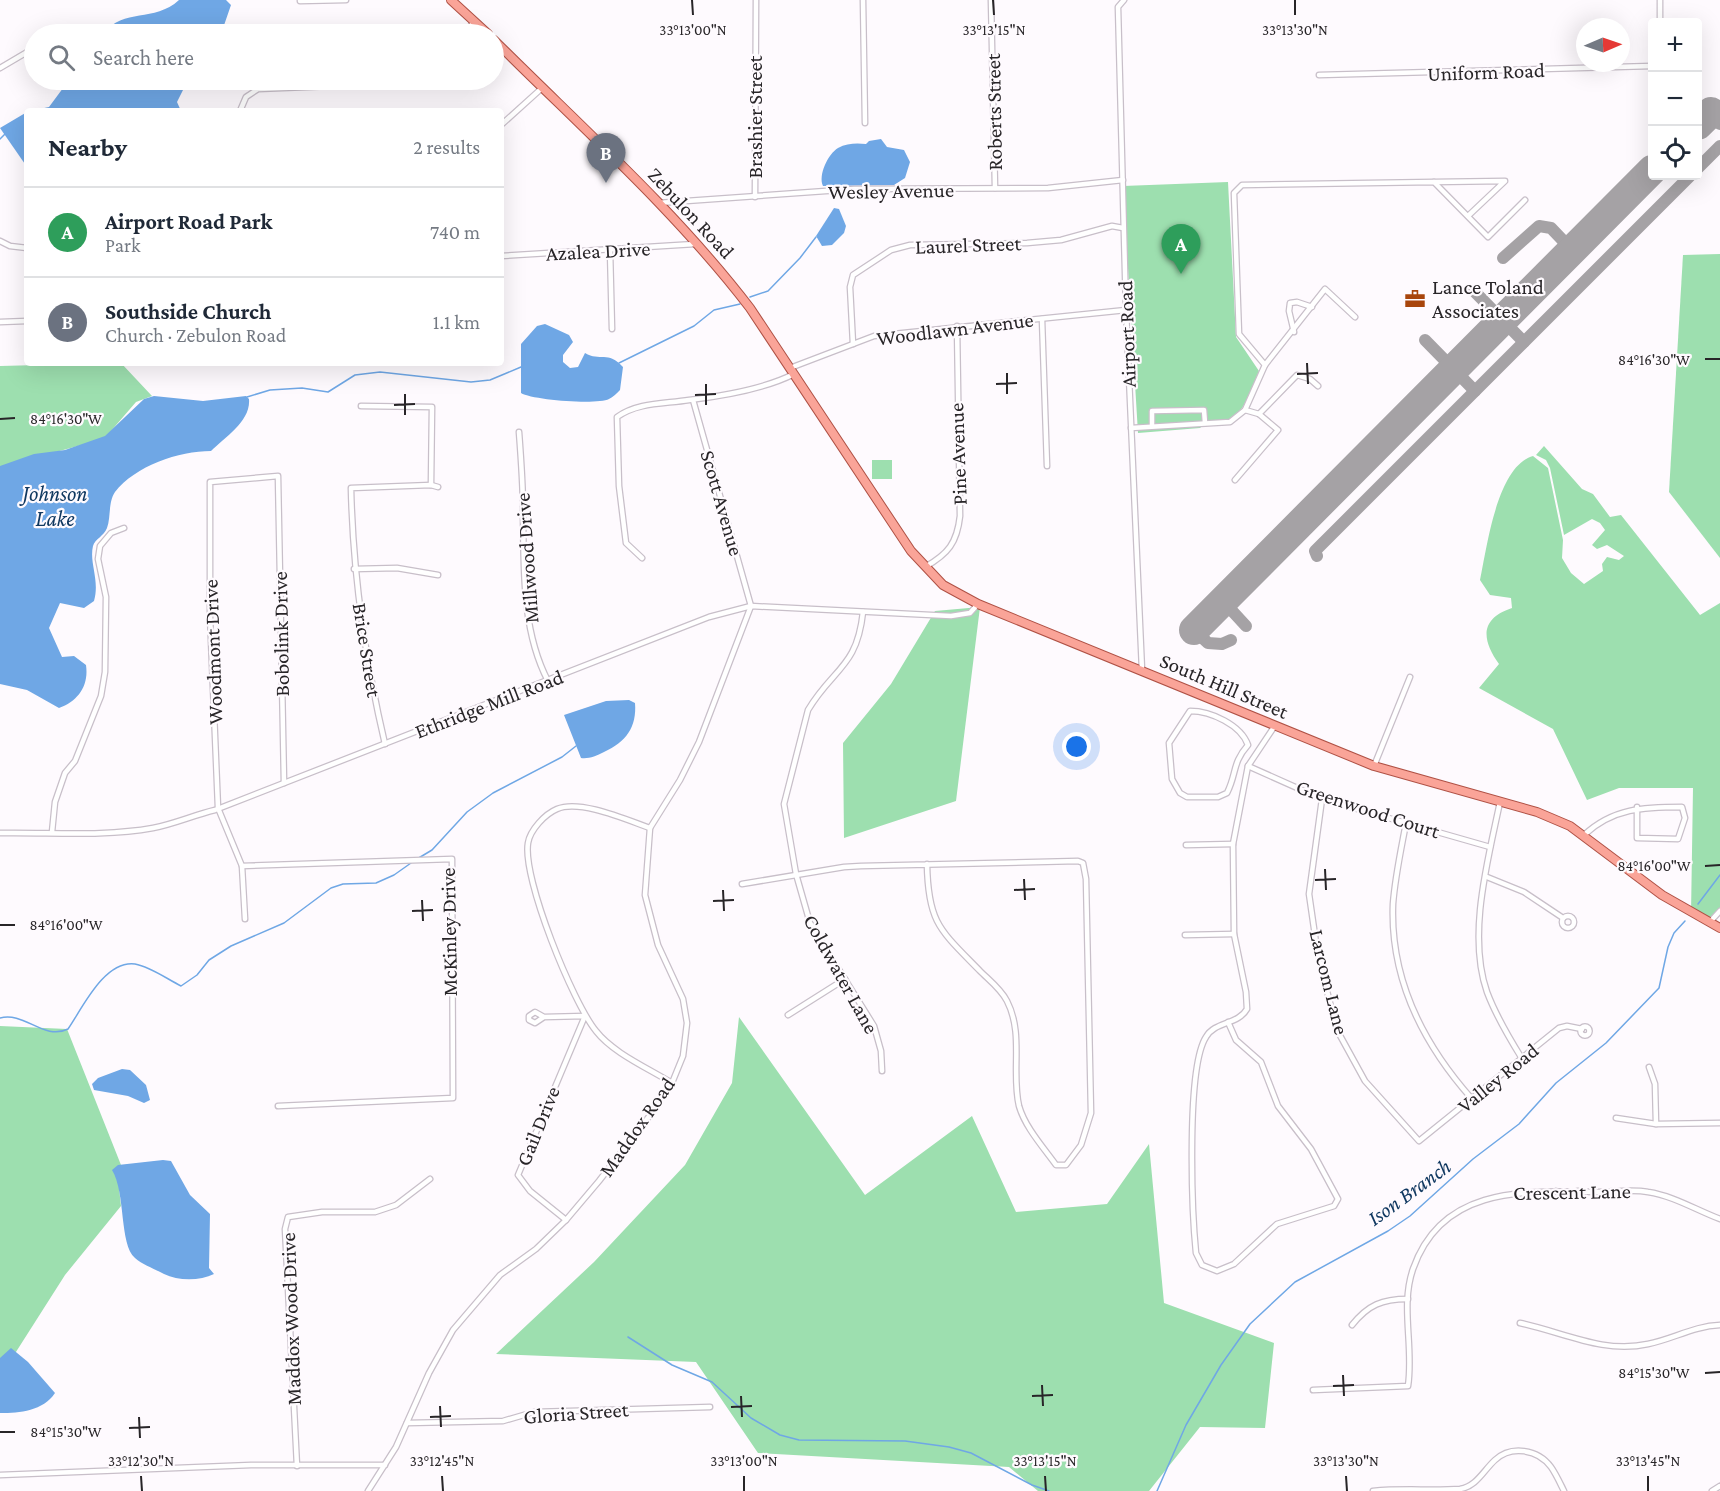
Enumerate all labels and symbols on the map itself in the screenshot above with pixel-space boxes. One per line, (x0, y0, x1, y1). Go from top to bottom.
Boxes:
north arrow (1576, 18, 1630, 72)
text: 33°13'00"N (659, 22, 727, 38)
text: 33°13'15"N (962, 22, 1026, 38)
text: 33°13'30"N (1262, 22, 1328, 38)
street label: Roberts Street (981, 52, 1007, 171)
street label: Brashier Street (743, 54, 767, 179)
street label: Uniform Road (1427, 58, 1545, 86)
pin: B (586, 134, 626, 183)
street label: Zebulon Road (643, 163, 739, 263)
street label: Wesley Avenue (828, 178, 954, 204)
pin: A (1162, 224, 1200, 274)
street label: Laurel Street (914, 231, 1023, 259)
street label: Azalea Drive (545, 236, 651, 266)
place label: Lance Toland Associates (1432, 275, 1544, 323)
street label: Airport Road (1113, 280, 1141, 388)
office icon: Lance Toland Associates (1403, 287, 1427, 311)
street label: Woodlawn Avenue (875, 307, 1035, 351)
text: 84°16'30"W (1618, 352, 1690, 368)
street label: Pine Avenue (944, 402, 972, 506)
text: 84°16'30"W (30, 411, 102, 427)
street label: Scott Avenue (696, 448, 748, 558)
water label: Johnson Lake (19, 481, 87, 531)
street label: Millwood Drive (510, 492, 544, 624)
street label: Bobolink Drive (268, 571, 294, 697)
street label: Woodmont Drive (198, 579, 228, 725)
street label: Brice Street (348, 601, 386, 700)
street label: South Hill Street (1156, 648, 1293, 724)
street label: Ethridge Mill Road (411, 665, 567, 743)
your location (1062, 732, 1091, 761)
street label: Greenwood Court (1293, 775, 1444, 844)
text: 84°16'00"W (1617, 858, 1691, 874)
street label: McKinley Drive (436, 867, 462, 997)
street label: Coldwater Lane (798, 910, 884, 1038)
text: 84°16'00"W (29, 917, 103, 933)
street label: Larcom Lane (1304, 927, 1354, 1037)
street label: Valley Road (1453, 1038, 1543, 1118)
street label: Maddox Road (594, 1073, 680, 1181)
street label: Gail Drive (511, 1083, 565, 1169)
water label: Ison Branch (1362, 1153, 1456, 1231)
street label: Crescent Lane (1513, 1179, 1631, 1205)
street label: Maddox Wood Drive (276, 1232, 306, 1406)
text: 84°15'30"W (1618, 1365, 1690, 1381)
street label: Gloria Street (523, 1397, 630, 1429)
text: 84°15'30"W (30, 1424, 102, 1440)
text: 33°12'30"N (108, 1453, 174, 1469)
text: 33°12'45"N (410, 1453, 474, 1469)
text: 33°13'00"N (710, 1453, 778, 1469)
text: 33°13'15"N (1013, 1453, 1077, 1469)
text: 33°13'30"N (1313, 1453, 1379, 1469)
text: 33°13'45"N (1616, 1453, 1680, 1469)

